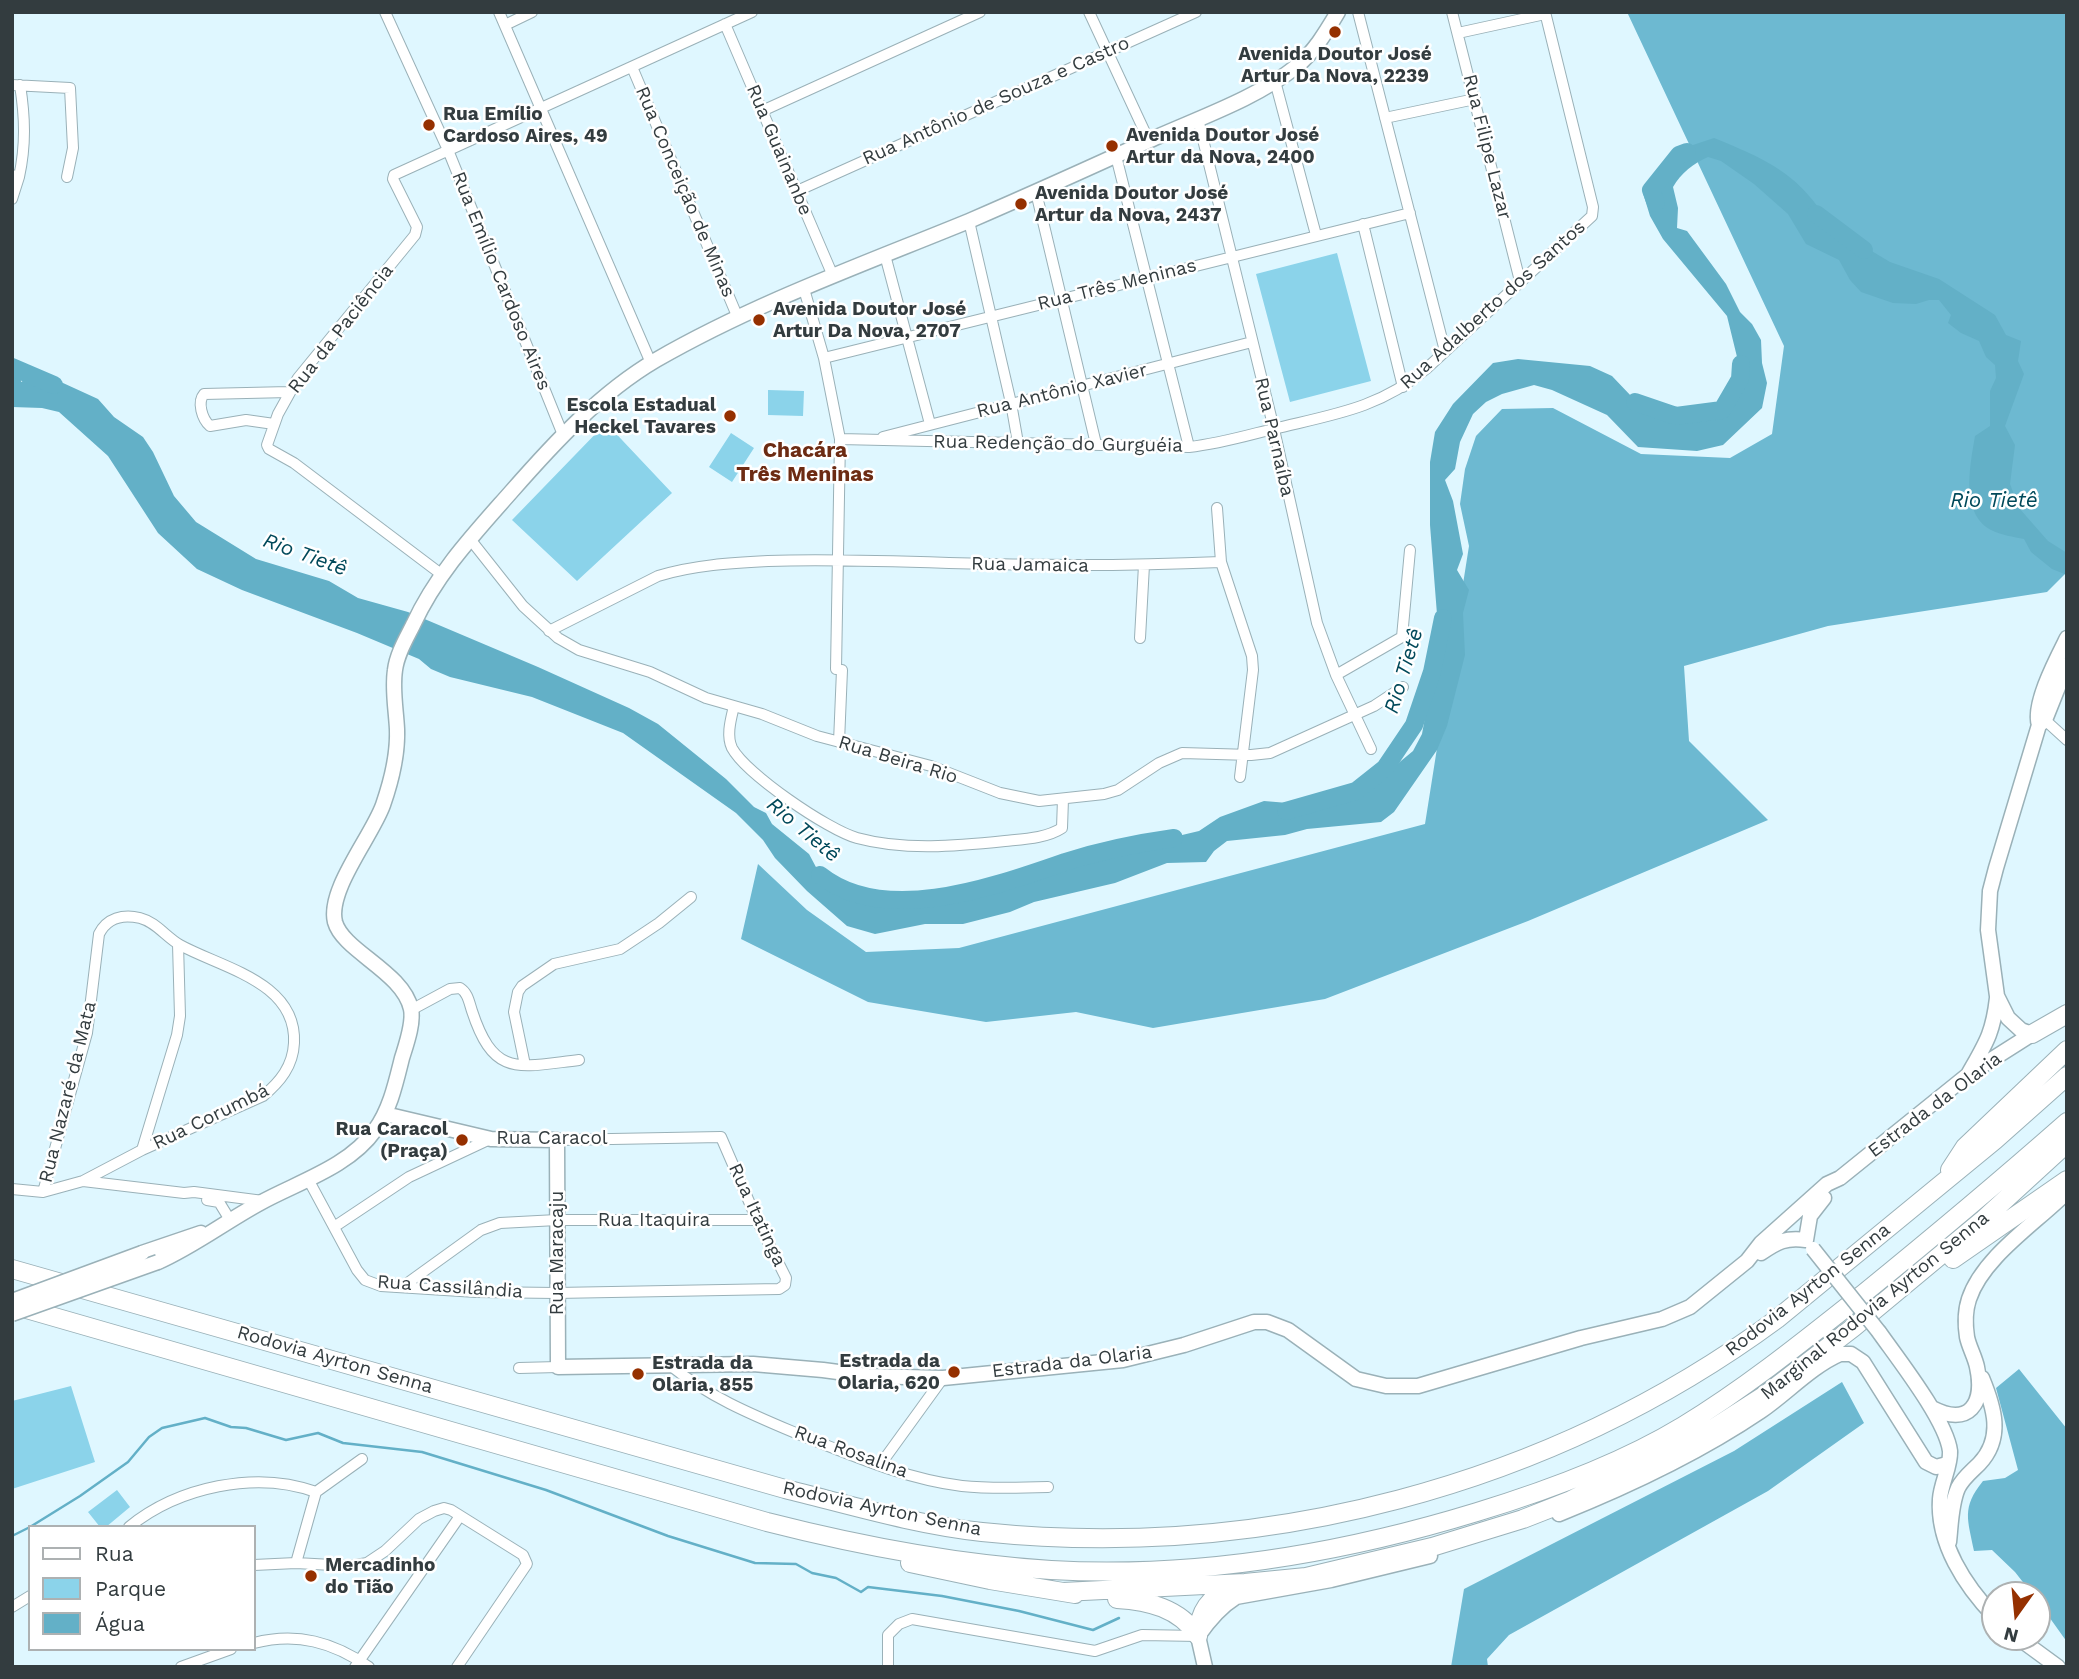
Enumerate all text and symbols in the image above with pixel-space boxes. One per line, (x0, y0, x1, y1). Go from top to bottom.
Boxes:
marker: Avenida Doutor José Artur Da Nova, 2239 (1327, 24, 1343, 40)
street label: Rua Antônio de Souza e Castro (859, 32, 1133, 170)
place label: Avenida Doutor José Artur Da Nova, 2239 (1238, 43, 1432, 87)
street label: Rua Filipe Lazar (1458, 72, 1516, 222)
street label: Rua Guainanbe (741, 81, 817, 219)
street label: Rua Conceição de Minas (630, 83, 740, 301)
place label: Rua Emílio Cardoso Aires, 49 (443, 103, 608, 147)
marker: Rua Emílio Cardoso Aires, 49 (421, 117, 437, 133)
place label: Avenida Doutor José Artur da Nova, 2400 (1126, 124, 1319, 168)
marker: Avenida Doutor José Artur da Nova, 2400 (1104, 138, 1120, 154)
street label: Rua Emílio Cardoso Aires (447, 168, 555, 394)
place label: Avenida Doutor José Artur da Nova, 2437 (1035, 182, 1228, 226)
marker: Avenida Doutor José Artur da Nova, 2437 (1013, 196, 1029, 212)
street label: Rua Adalberto dos Santos (1396, 216, 1590, 394)
street label: Rua Três Meninas (1035, 254, 1199, 316)
street label: Rua da Paciência (283, 260, 399, 398)
place label: Avenida Doutor José Artur Da Nova, 2707 (773, 298, 966, 342)
marker: Avenida Doutor José Artur Da Nova, 2707 (751, 312, 767, 328)
street label: Rua Antônio Xavier (974, 359, 1150, 423)
street label: Rua Parnaíba (1249, 375, 1299, 499)
place label: Escola Estadual Heckel Tavares (567, 394, 716, 438)
marker: Escola Estadual Heckel Tavares (722, 408, 738, 424)
street label: Rua Redenção do Gurguéia (933, 430, 1183, 458)
district label: Chacára Três Meninas (736, 438, 874, 488)
water label: Rio Tietê (1950, 488, 2038, 514)
water label: Rio Tietê (259, 528, 351, 582)
street label: Rua Jamaica (971, 553, 1089, 577)
water label: Rio Tietê (1379, 625, 1429, 717)
street label: Rua Beira Rio (836, 731, 960, 789)
water label: Rio Tietê (761, 792, 845, 868)
street label: Rua Nazaré da Mata (34, 999, 102, 1185)
street label: Estrada da Olaria (1864, 1047, 2006, 1163)
street label: Rua Corumbá (149, 1079, 273, 1155)
place label: Rua Caracol (Praça) (335, 1118, 448, 1162)
street label: Rua Caracol (496, 1127, 608, 1149)
marker: Rua Caracol (Praça) (454, 1132, 470, 1148)
street label: Rua Itatinga (723, 1160, 791, 1270)
street label: Rua Maracaju (546, 1191, 568, 1315)
street label: Marginal Rodovia Ayrton Senna (1756, 1207, 1994, 1405)
street label: Rua Itaquira (598, 1209, 710, 1231)
street label: Rodovia Ayrton Senna (1721, 1219, 1895, 1361)
street label: Rua Cassilândia (376, 1271, 524, 1303)
street label: Rodovia Ayrton Senna (234, 1321, 436, 1399)
street label: Estrada da Olaria (991, 1341, 1153, 1383)
place label: Estrada da Olaria, 620 (837, 1350, 940, 1394)
place label: Estrada da Olaria, 855 (652, 1352, 753, 1396)
marker: Estrada da Olaria, 620 (946, 1364, 962, 1380)
marker: Estrada da Olaria, 855 (630, 1366, 646, 1382)
street label: Rua Rosalina (791, 1421, 911, 1483)
street label: Rodovia Ayrton Senna (780, 1477, 984, 1541)
legend (28, 1525, 256, 1651)
text: Rua (95, 1541, 134, 1566)
place label: Mercadinho do Tião (325, 1554, 435, 1598)
marker: Mercadinho do Tião (303, 1568, 319, 1584)
text: Parque (95, 1576, 166, 1601)
north arrow (1981, 1581, 2051, 1651)
text: Água (95, 1611, 145, 1636)
text: N (2001, 1622, 2021, 1648)

